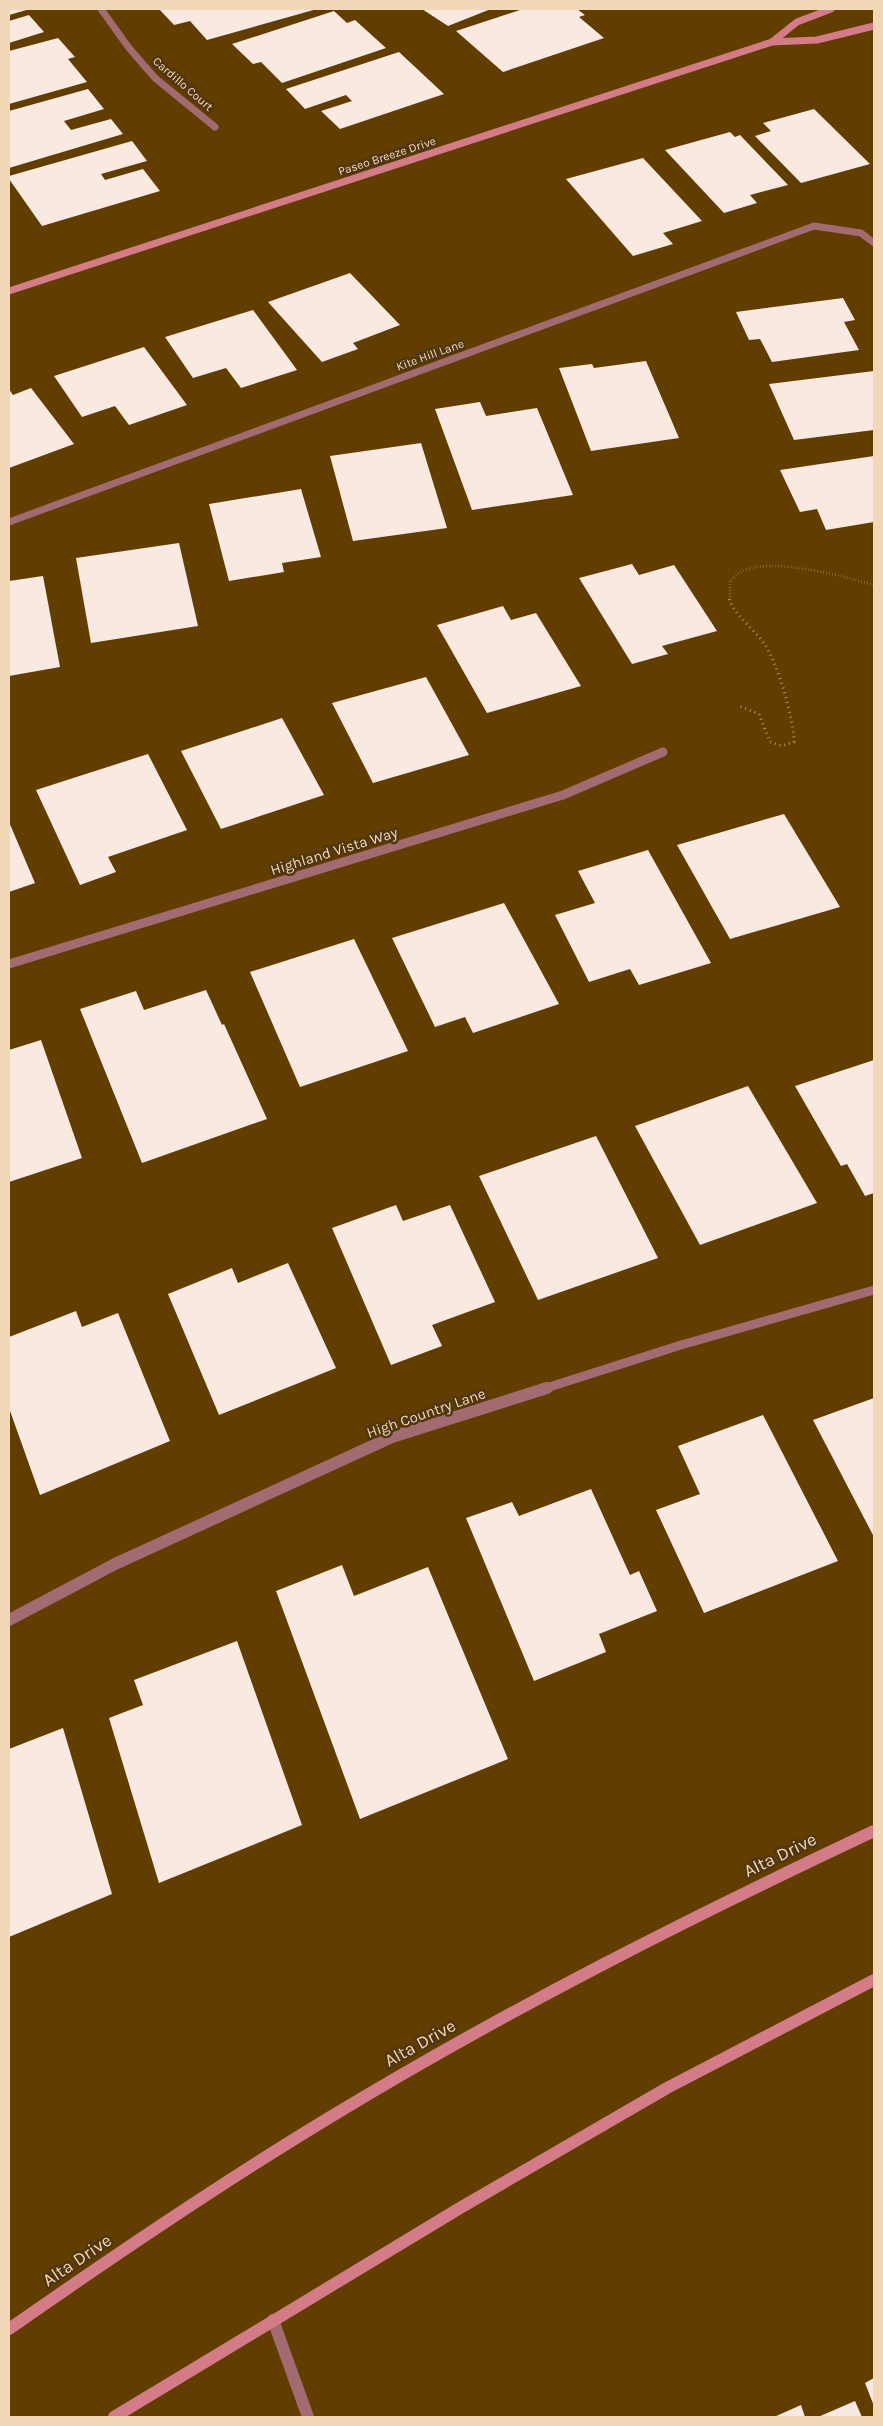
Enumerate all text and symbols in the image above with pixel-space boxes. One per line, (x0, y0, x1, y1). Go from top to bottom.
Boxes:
street label: Cardillo Court (150, 54, 216, 114)
street label: Paseo Breeze Drive (336, 134, 438, 178)
street label: Kite Hill Lane (394, 336, 466, 374)
street label: Highland Vista Way (268, 823, 400, 879)
street label: High Country Lane (364, 1384, 488, 1442)
street label: Alta Drive (740, 1828, 820, 1882)
street label: Alta Drive (380, 2014, 460, 2072)
street label: Alta Drive (38, 2229, 116, 2291)

